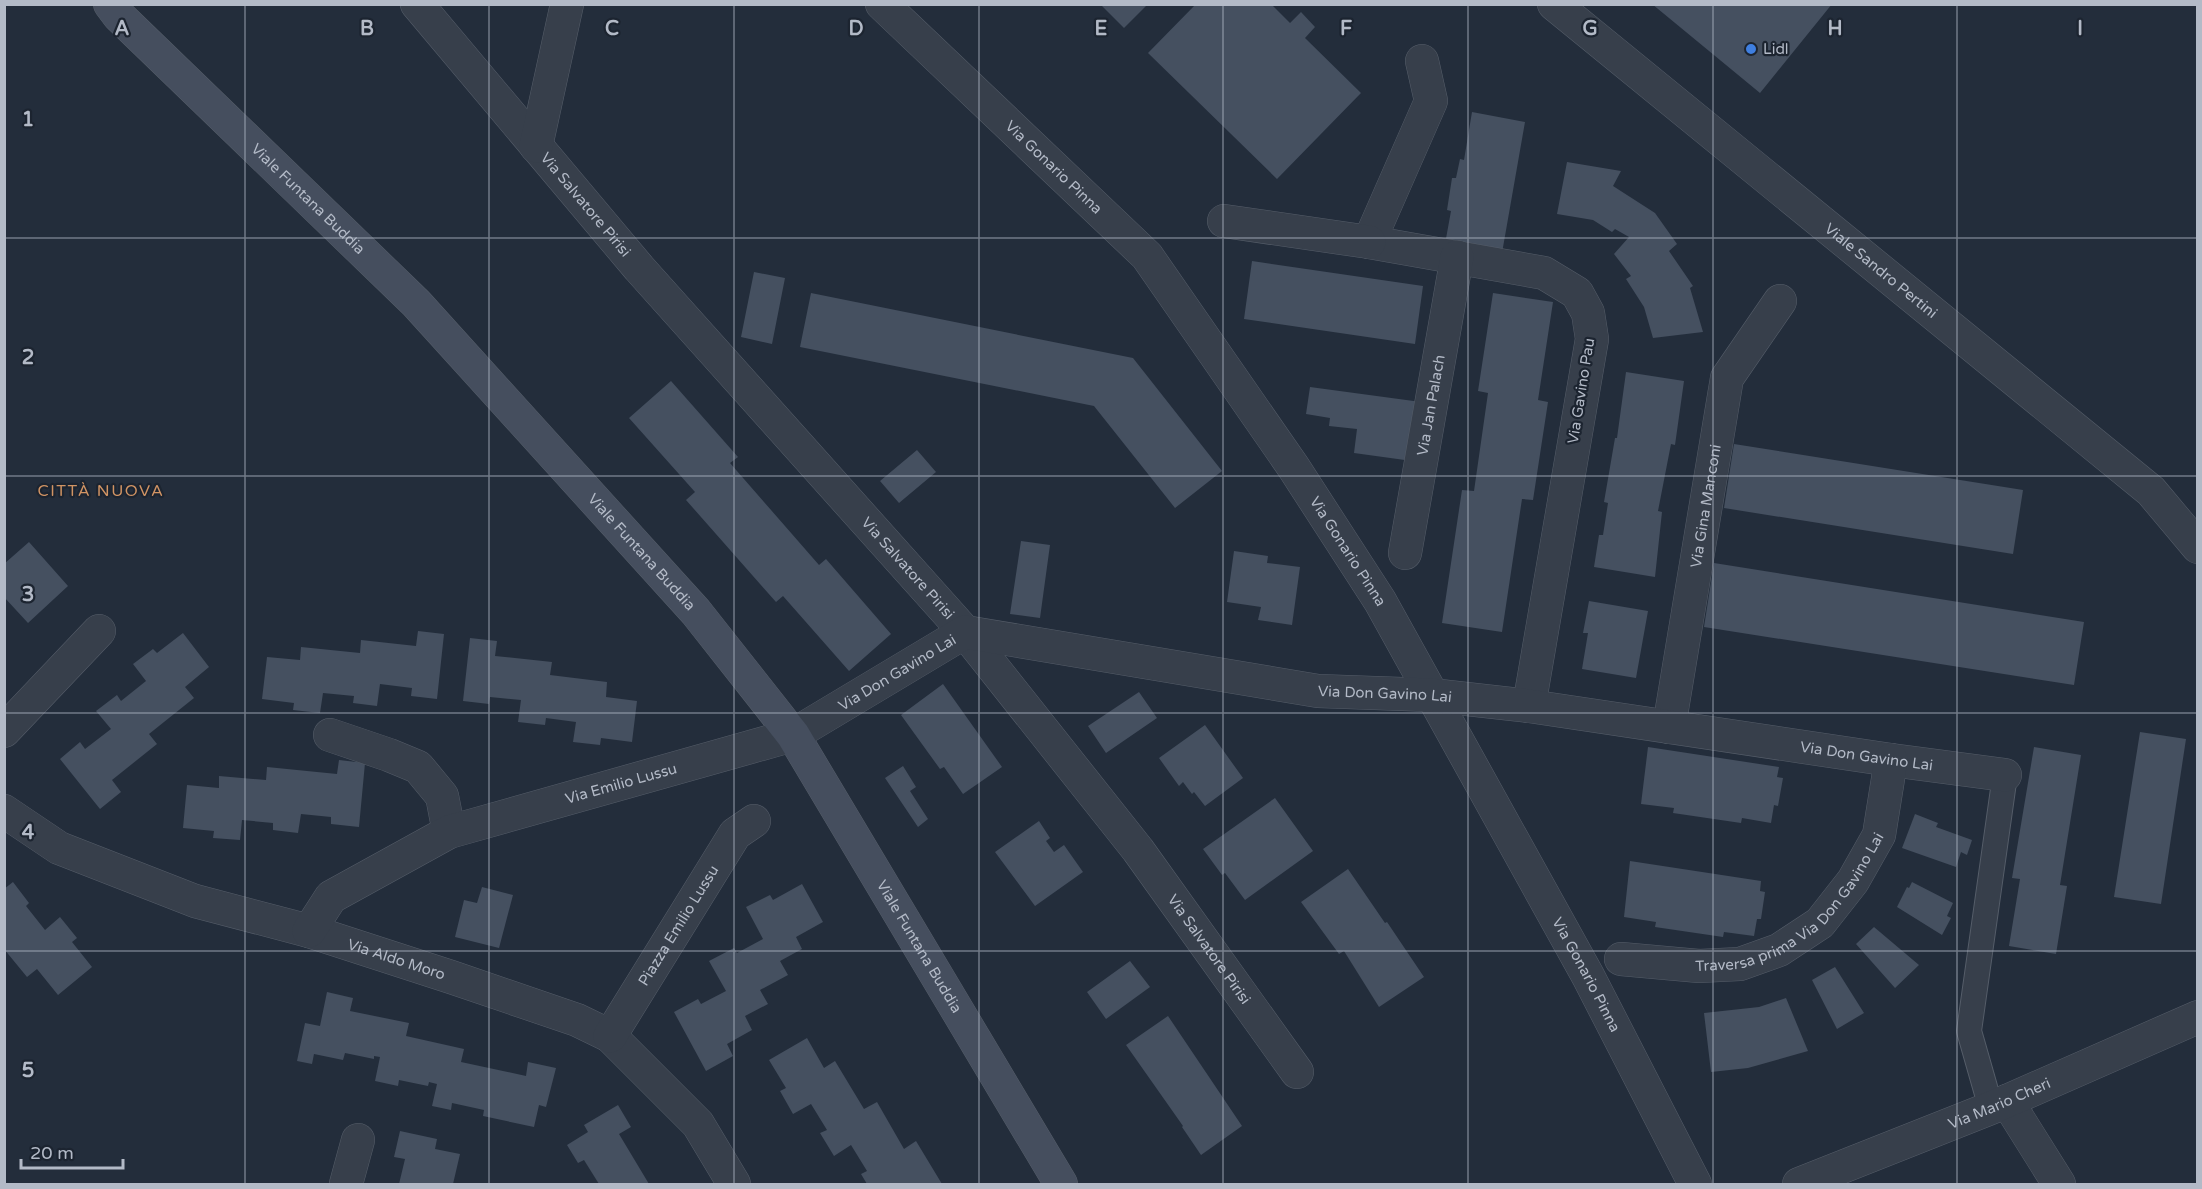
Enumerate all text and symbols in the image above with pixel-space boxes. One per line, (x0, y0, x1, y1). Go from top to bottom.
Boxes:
text: A (115, 17, 130, 41)
text: B (360, 17, 374, 41)
text: C (605, 17, 619, 41)
text: D (848, 17, 864, 41)
text: E (1095, 17, 1108, 41)
text: F (1340, 17, 1352, 41)
text: G (1582, 17, 1598, 41)
text: H (1827, 17, 1843, 41)
text: I (2077, 17, 2083, 41)
place label: Lidl (1763, 40, 1789, 58)
marker: Lidl (1744, 42, 1758, 56)
text: 1 (22, 108, 34, 132)
street label: Via Gonario Pinna (1001, 117, 1106, 218)
street label: Viale Funtana Buddia (247, 140, 369, 258)
street label: Via Salvatore Pirisi (537, 149, 635, 260)
street label: Viale Sandro Pertini (1821, 220, 1941, 322)
street label: Via Gavino Pau (1564, 337, 1598, 445)
text: 2 (22, 346, 34, 370)
street label: Via Jan Palach (1413, 353, 1449, 457)
street label: Via Gina Manconi (1687, 443, 1725, 569)
district label: CITTÀ NUOVA (38, 481, 164, 501)
street label: Viale Funtana Buddia (584, 490, 699, 614)
street label: Via Gonario Pinna (1306, 493, 1390, 609)
street label: Via Salvatore Pirisi (858, 514, 958, 623)
text: 3 (22, 583, 34, 607)
street label: Via Don Gavino Lai (835, 631, 959, 715)
street label: Via Don Gavino Lai (1318, 682, 1453, 706)
street label: Via Don Gavino Lai (1799, 738, 1934, 774)
street label: Via Emilio Lussu (563, 759, 679, 808)
text: 4 (22, 821, 35, 845)
street label: Traversa prima Via Don Gavino Lai (1695, 829, 1887, 975)
street label: Piazza Emilio Lussu (634, 862, 722, 989)
street label: Viale Funtana Buddia (873, 877, 966, 1016)
street label: Via Salvatore Pirisi (1164, 891, 1255, 1008)
street label: Via Gonario Pinna (1548, 914, 1624, 1035)
street label: Via Aldo Moro (345, 935, 448, 984)
text: 5 (22, 1059, 34, 1083)
street label: Via Mario Cheri (1946, 1074, 2053, 1133)
scale bar (21, 1132, 123, 1170)
text: 20 m (30, 1142, 74, 1164)

